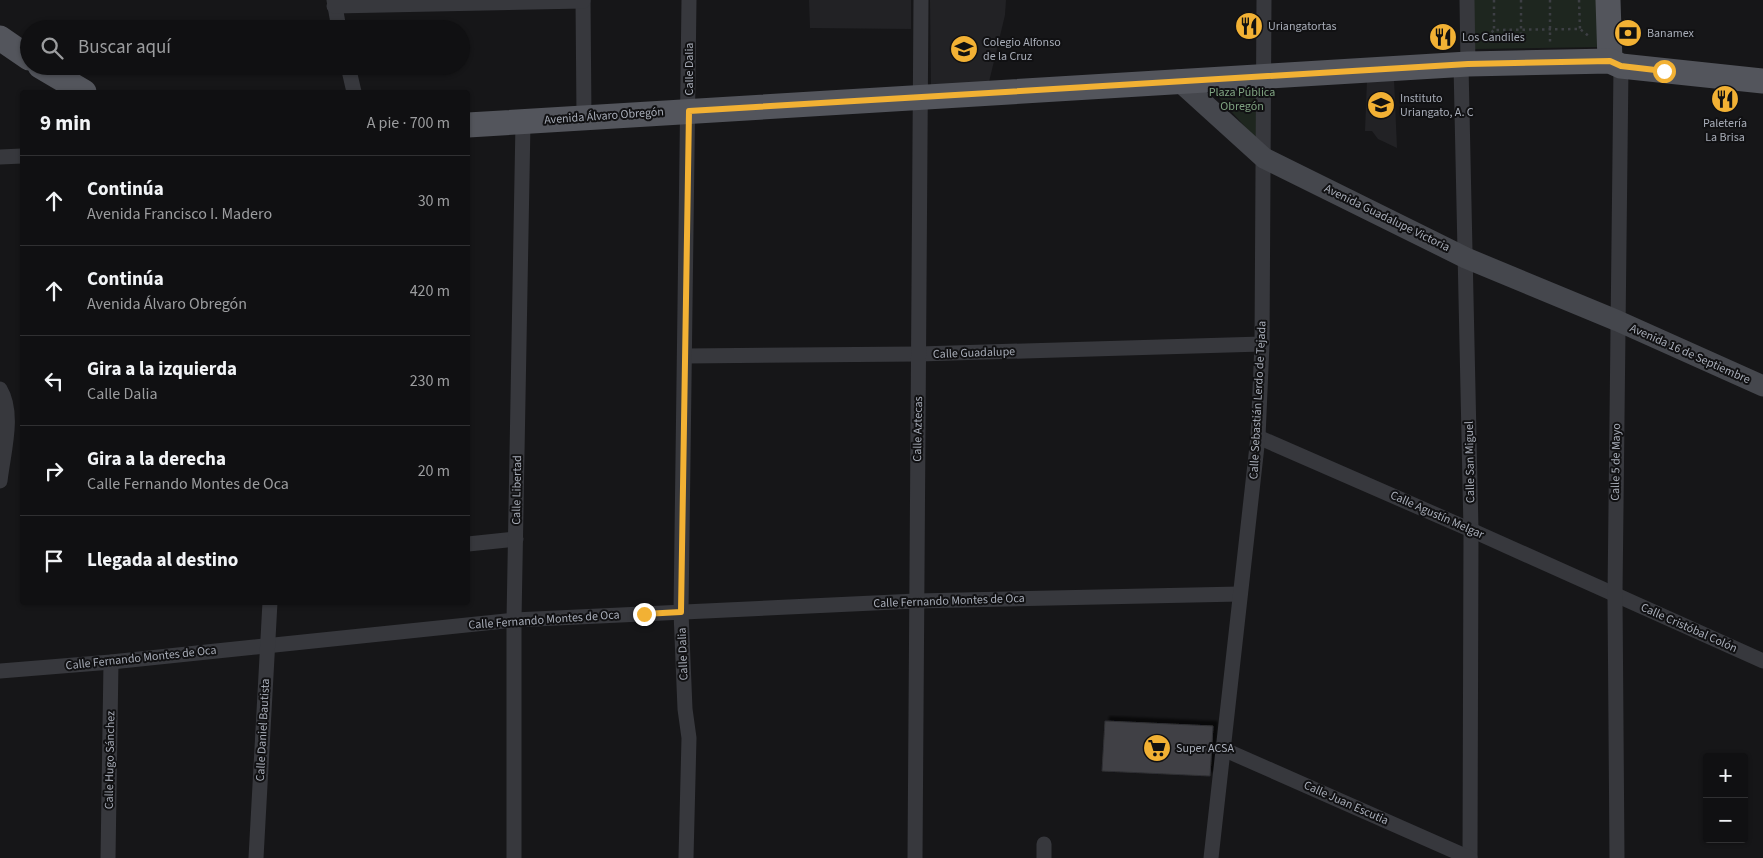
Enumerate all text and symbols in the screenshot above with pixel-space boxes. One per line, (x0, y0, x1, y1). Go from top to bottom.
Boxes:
restaurant icon: Uriangatortas (1234, 11, 1264, 41)
place label: Uriangatortas (1268, 18, 1337, 35)
bank icon: Banamex (1613, 18, 1643, 48)
search box (20, 20, 470, 75)
restaurant icon: Los Candiles (1428, 22, 1458, 52)
place label: Banamex (1647, 25, 1695, 42)
place label: Los Candiles (1462, 29, 1525, 46)
icon: search (38, 34, 66, 62)
text: Buscar aquí (78, 34, 171, 61)
school or university icon: Colegio Alfonso de la Cruz (949, 34, 979, 64)
place label: Colegio Alfonso de la Cruz (983, 34, 1061, 65)
street label: Calle Dalia (681, 43, 698, 95)
route start (1653, 60, 1676, 83)
park label: Plaza Pública Obregón (1209, 84, 1275, 115)
restaurant icon: Paletería La Brisa (1710, 84, 1740, 114)
school or university icon: Instituto Uriangato, A. C (1366, 90, 1396, 120)
place label: Instituto Uriangato, A. C (1400, 90, 1474, 121)
street label: Avenida Álvaro Obregón (544, 103, 664, 129)
text: 9 min (40, 108, 91, 138)
text: A pie · 700 m (367, 112, 450, 134)
place label: Paletería La Brisa (1703, 115, 1747, 146)
text: Continúa (87, 176, 164, 203)
street label: Avenida Guadalupe Victoria (1321, 180, 1453, 256)
icon: ahead (40, 187, 68, 215)
text: 30 m (418, 190, 450, 212)
text: Avenida Francisco I. Madero (87, 203, 272, 225)
text: Continúa (87, 266, 164, 293)
icon: ahead (40, 277, 68, 305)
text: 420 m (410, 280, 450, 302)
text: Avenida Álvaro Obregón (87, 293, 247, 315)
street label: Calle Sebastián Lerdo de Tejada (1245, 320, 1271, 480)
street label: Avenida 16 de Septiembre (1627, 320, 1753, 388)
street label: Calle Guadalupe (933, 343, 1015, 363)
text: Gira a la izquierda (87, 356, 237, 383)
icon: left (40, 367, 68, 395)
text: 230 m (410, 370, 450, 392)
text: Calle Dalia (87, 383, 157, 405)
street label: Calle Aztecas (909, 396, 927, 462)
street label: Calle San Miguel (1461, 421, 1479, 503)
street label: Calle 5 de Mayo (1607, 423, 1625, 501)
text: Gira a la derecha (87, 446, 226, 473)
street label: Calle Libertad (508, 455, 526, 525)
icon: right (40, 457, 68, 485)
text: 20 m (418, 460, 450, 482)
text: Calle Fernando Montes de Oca (87, 473, 289, 495)
street label: Calle Agustín Melgar (1387, 487, 1487, 544)
icon: arrive (40, 547, 68, 575)
text: Llegada al destino (87, 547, 238, 574)
street label: Calle Fernando Montes de Oca (873, 590, 1025, 612)
street label: Calle Cristóbal Colón (1638, 599, 1740, 657)
route end (633, 603, 656, 626)
street label: Calle Fernando Montes de Oca (468, 606, 620, 634)
street label: Calle Dalia (674, 627, 692, 681)
street label: Calle Fernando Montes de Oca (65, 642, 217, 674)
street label: Calle Daniel Bautista (252, 678, 274, 782)
street label: Calle Hugo Sánchez (101, 711, 119, 809)
supermarket icon: Super ACSA (1142, 733, 1172, 763)
place label: Super ACSA (1176, 740, 1234, 757)
map controls (1703, 753, 1748, 843)
button: + (1703, 753, 1748, 798)
street label: Calle Juan Escutia (1301, 777, 1391, 829)
button: − (1703, 798, 1748, 843)

